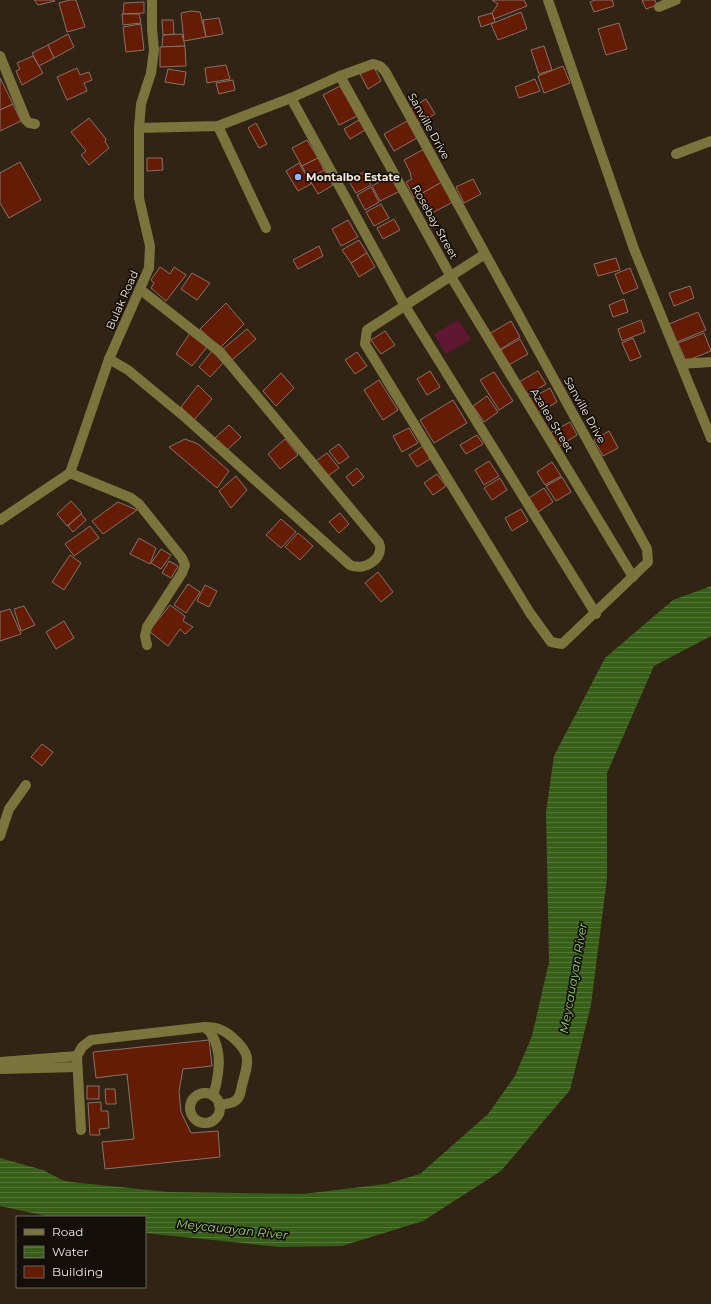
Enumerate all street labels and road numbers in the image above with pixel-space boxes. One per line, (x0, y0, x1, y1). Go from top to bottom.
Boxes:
street label: Sanville Drive (405, 90, 453, 162)
street label: Rosebay Street (409, 182, 461, 262)
street label: Bulak Road (103, 268, 141, 332)
street label: Sanville Drive (561, 374, 609, 446)
street label: Azalea Street (527, 386, 577, 455)

